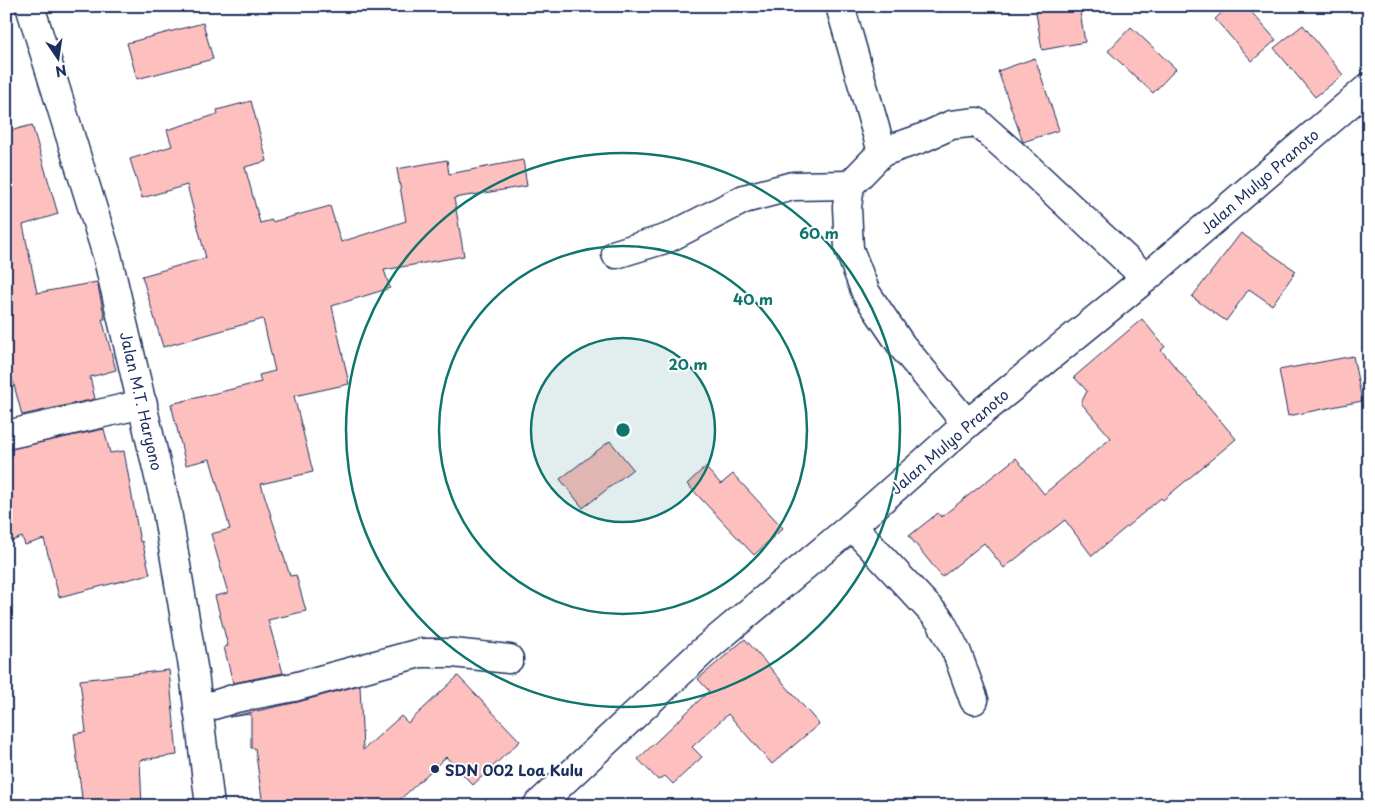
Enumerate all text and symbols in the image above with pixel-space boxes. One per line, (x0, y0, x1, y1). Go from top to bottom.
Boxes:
north arrow (32, 32, 82, 82)
text: N (53, 60, 69, 83)
street label: Jalan Mulyo Pranoto (1195, 123, 1323, 239)
text: 60 m (799, 221, 839, 244)
text: 40 m (733, 287, 773, 310)
street label: Jalan M.T. Haryono (115, 329, 169, 473)
text: 20 m (669, 352, 707, 375)
street label: Jalan Mulyo Pranoto (885, 383, 1013, 499)
centre of rings (614, 421, 632, 439)
place label: SDN 002 Loa Kulu (445, 758, 583, 781)
marker: SDN 002 Loa Kulu (429, 763, 441, 775)

